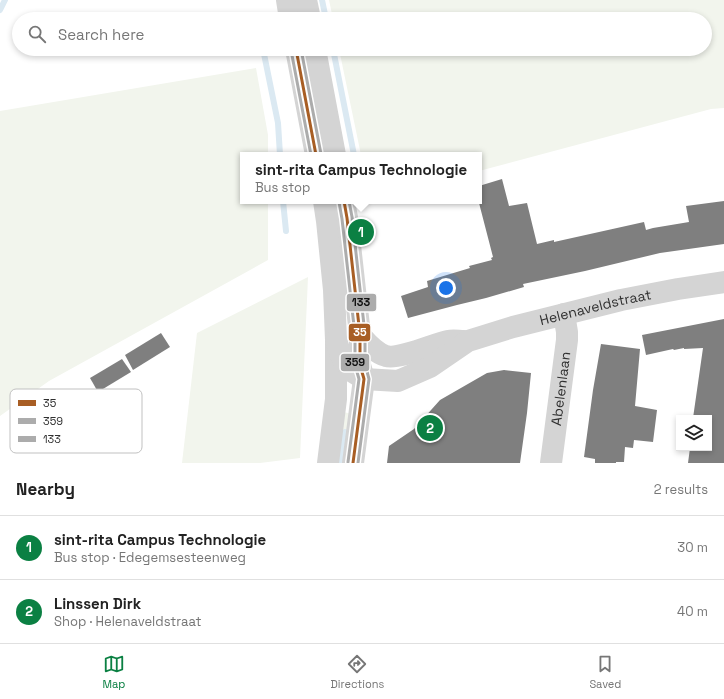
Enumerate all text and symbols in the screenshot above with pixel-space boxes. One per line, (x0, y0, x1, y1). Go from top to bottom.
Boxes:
search box (12, 12, 712, 56)
icon: search (26, 23, 48, 45)
text: Search here (58, 25, 144, 44)
popup (240, 152, 482, 204)
text: sint-rita Campus Technologie (255, 160, 467, 179)
text: Bus stop (255, 179, 310, 196)
pin: 1 (348, 217, 374, 247)
your location (436, 278, 456, 298)
street label: Helenaveldstraat (538, 285, 653, 329)
line badge: 133 (346, 293, 377, 312)
text: 133 (352, 295, 370, 309)
line badge: 35 (348, 323, 371, 342)
text: 35 (353, 325, 367, 339)
street label: Abelenlaan (547, 350, 574, 427)
line badge: 359 (340, 353, 370, 372)
text: 359 (345, 355, 365, 369)
legend (10, 389, 142, 453)
text: 35 (43, 396, 57, 410)
pin: 2 (417, 413, 443, 443)
text: 359 (43, 414, 63, 428)
map controls (676, 415, 712, 451)
button: layers (676, 415, 712, 451)
text: 133 (43, 432, 61, 446)
text: Nearby (16, 478, 75, 500)
text: 2 results (654, 481, 708, 498)
text: sint-rita Campus Technologie (54, 530, 266, 549)
text: 1 (26, 539, 32, 556)
text: 30 m (677, 539, 708, 556)
text: Bus stop · Edegemsesteenweg (54, 549, 246, 566)
text: Linssen Dirk (54, 594, 141, 613)
text: 2 (25, 603, 33, 620)
text: 40 m (677, 603, 708, 620)
text: Shop · Helenaveldstraat (54, 613, 202, 630)
tab: Map (103, 653, 125, 691)
tab: Directions (330, 653, 384, 691)
tab: Saved (589, 653, 621, 691)

